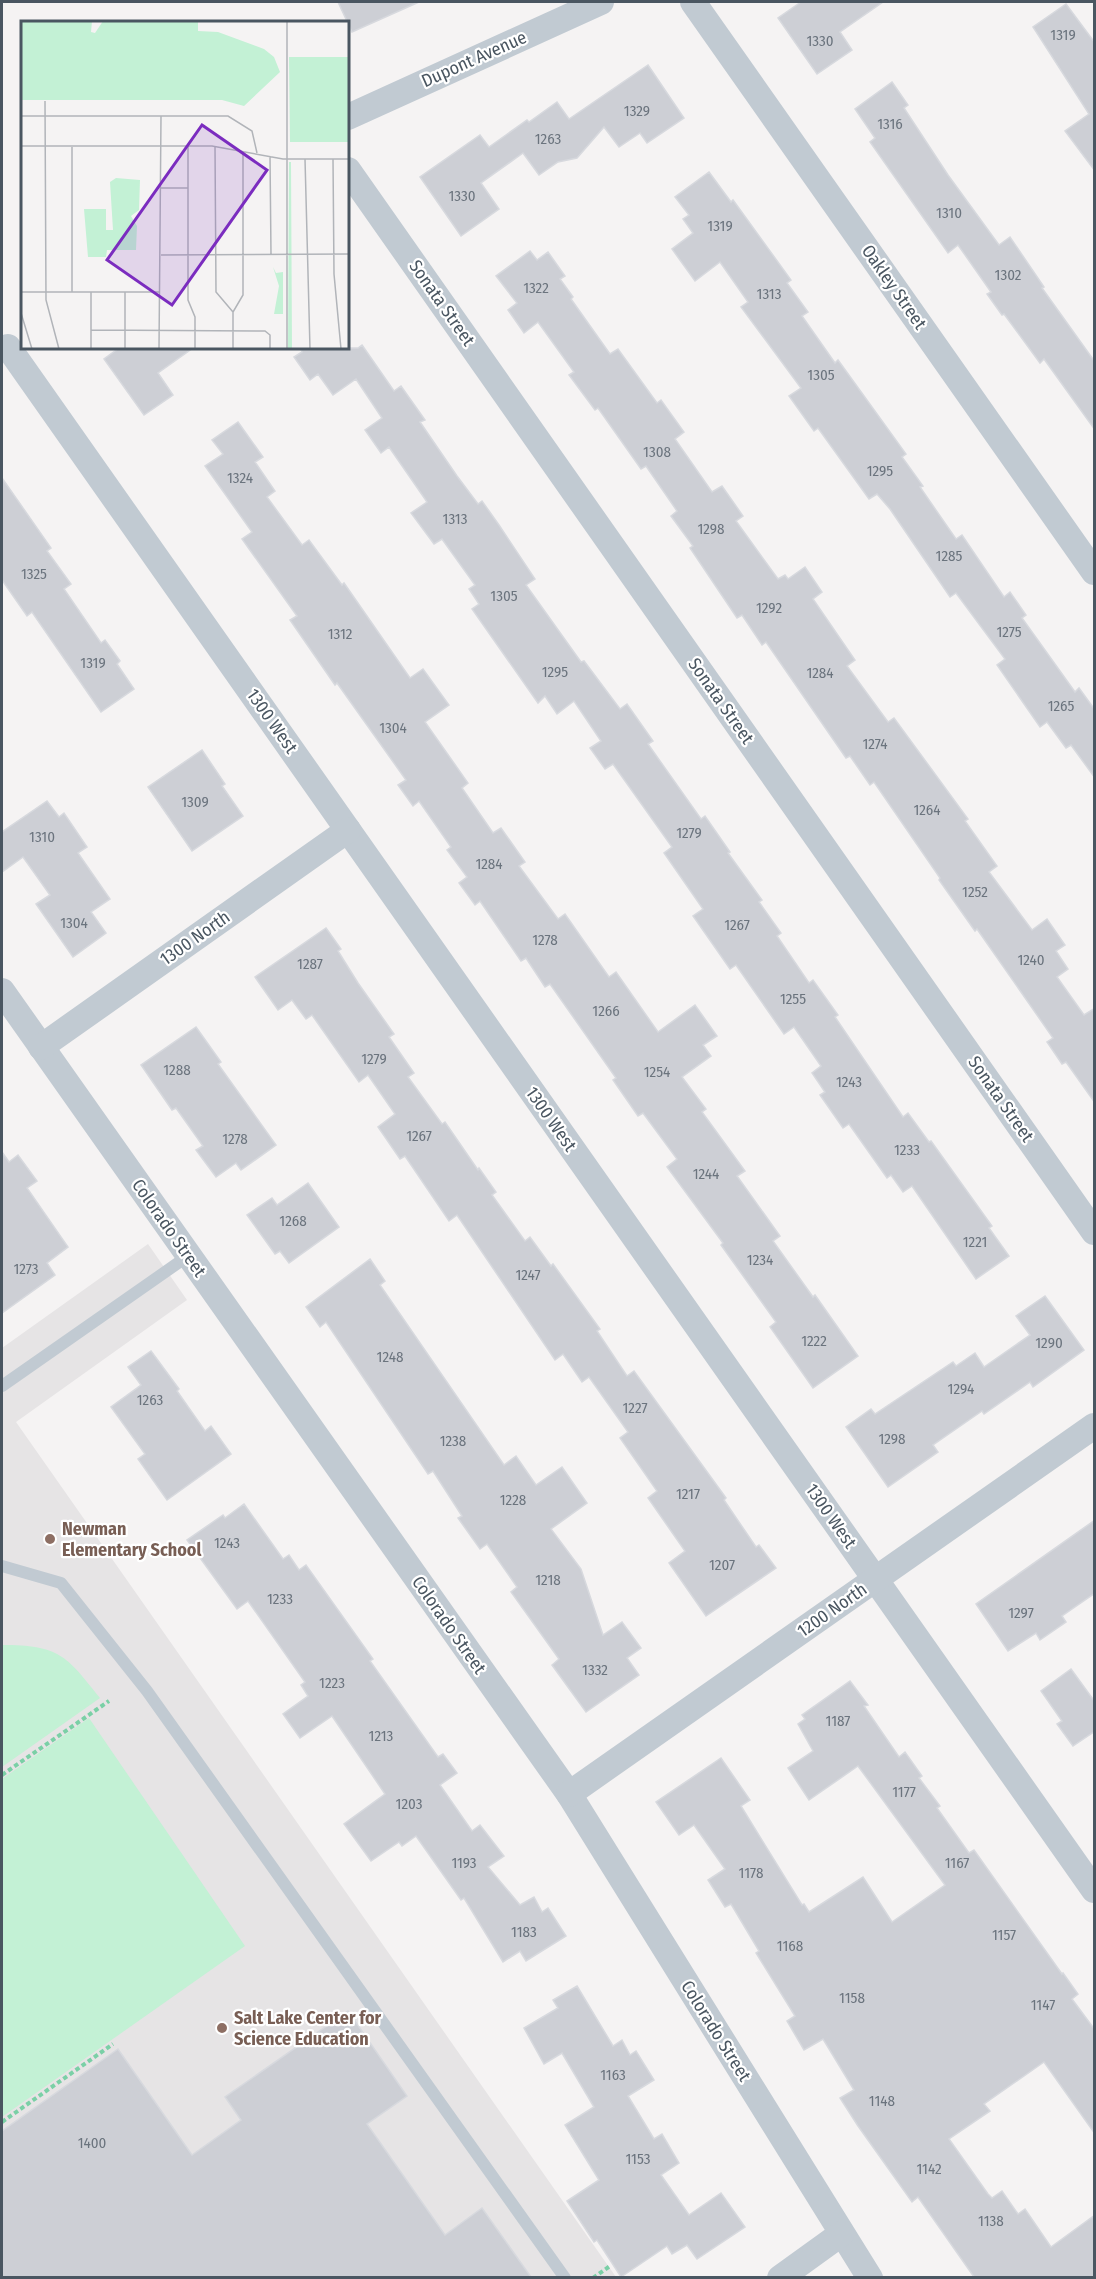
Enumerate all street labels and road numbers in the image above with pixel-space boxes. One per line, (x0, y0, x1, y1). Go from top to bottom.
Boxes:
street label: Dupont Avenue (418, 26, 530, 92)
street label: Oakley Street (857, 240, 931, 334)
street label: Sonata Street (404, 256, 480, 350)
street label: Sonata Street (683, 654, 759, 748)
street label: 1300 West (242, 684, 302, 758)
street label: 1300 North (156, 906, 234, 970)
street label: Sonata Street (963, 1052, 1039, 1146)
street label: 1300 West (521, 1082, 581, 1156)
street label: Colorado Street (127, 1175, 211, 1281)
street label: 1300 West (801, 1479, 861, 1553)
street label: Colorado Street (407, 1572, 491, 1678)
street label: 1200 North (793, 1578, 871, 1642)
street label: Colorado Street (676, 1977, 756, 2085)

